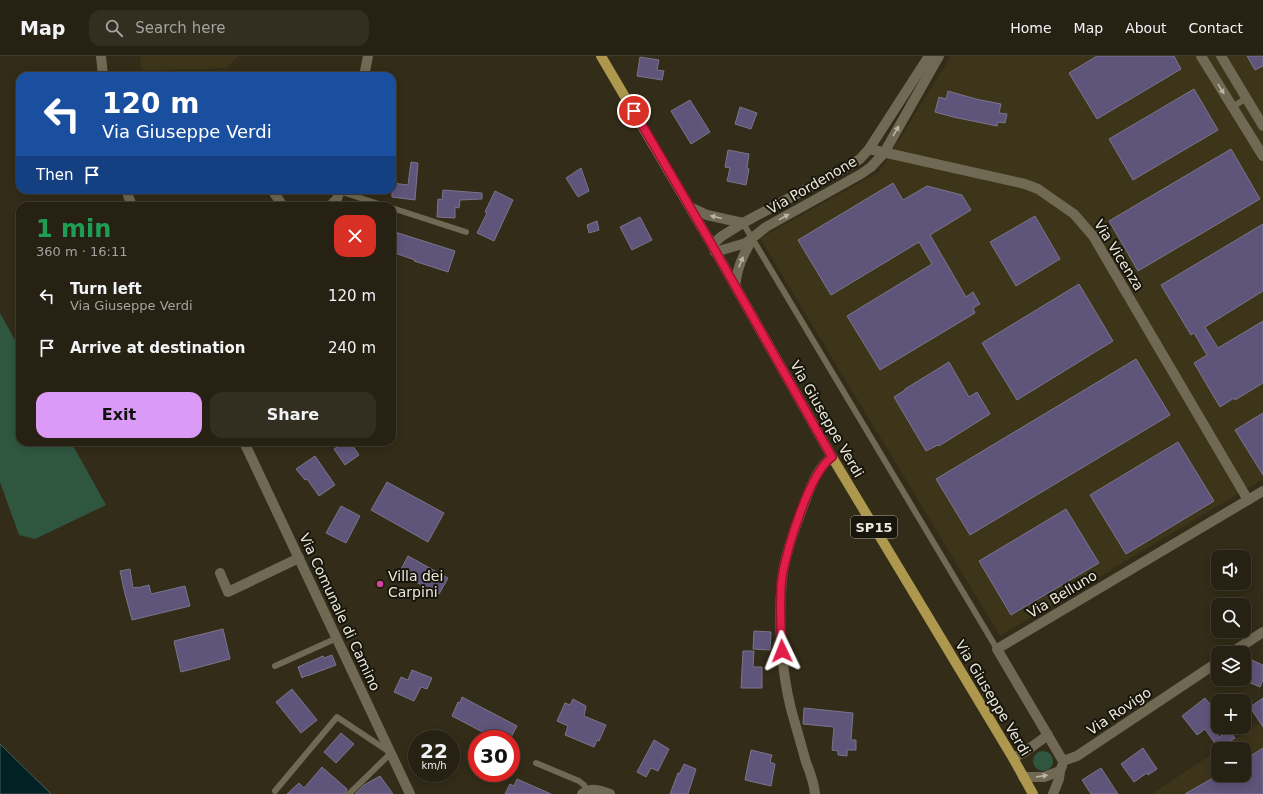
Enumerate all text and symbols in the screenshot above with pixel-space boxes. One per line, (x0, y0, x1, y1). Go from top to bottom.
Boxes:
search box (89, 10, 369, 46)
text: Map (20, 17, 65, 39)
icon: search (103, 17, 125, 39)
text: Search here (135, 19, 225, 37)
text: Home (1010, 20, 1052, 36)
text: Map (1074, 20, 1103, 36)
text: About (1125, 20, 1167, 36)
text: Contact (1189, 20, 1243, 36)
one-way arrow (1218, 83, 1225, 95)
text: 120 m (102, 87, 199, 120)
icon: left (36, 88, 88, 140)
pin (617, 94, 651, 128)
icon: arrive (623, 100, 645, 122)
text: Via Giuseppe Verdi (102, 121, 272, 142)
one-way arrow (892, 126, 899, 137)
street label: Via Pordenone (764, 153, 860, 217)
icon: arrive (81, 164, 103, 186)
text: Then (36, 166, 73, 184)
one-way arrow (778, 213, 790, 220)
one-way arrow (709, 214, 722, 220)
text: 1 min (36, 215, 111, 243)
button: close (334, 215, 376, 257)
street label: Via Vicenza (1091, 217, 1147, 293)
text: 360 m · 16:11 (36, 244, 127, 259)
one-way arrow (738, 255, 744, 267)
text: Turn left (70, 280, 142, 298)
icon: left (36, 285, 58, 307)
text: 120 m (328, 287, 376, 305)
text: Via Giuseppe Verdi (70, 298, 193, 313)
icon: arrive (36, 337, 58, 359)
text: Arrive at destination (70, 339, 245, 357)
text: 240 m (328, 339, 376, 357)
street label: Via Giuseppe Verdi (787, 358, 867, 480)
button: Exit (36, 392, 202, 438)
button: Share (210, 392, 376, 438)
road number: SP15 (851, 516, 897, 538)
street label: Via Comunale di Camino (296, 531, 384, 693)
map controls (1211, 550, 1251, 782)
button: sound (1211, 550, 1251, 590)
street label: Via Belluno (1024, 567, 1100, 621)
place label: Villa dei Carpini (388, 568, 443, 600)
marker: Villa dei Carpini (375, 579, 385, 589)
button: search (1211, 598, 1251, 638)
position arrow (761, 630, 803, 672)
street label: Via Giuseppe Verdi (952, 637, 1034, 759)
button: layers (1211, 646, 1251, 686)
street label: Via Rovigo (1084, 684, 1154, 738)
button: + (1211, 694, 1251, 734)
speed limit sign: 30 (468, 730, 520, 782)
text: 22 (420, 739, 448, 763)
button: − (1211, 742, 1251, 782)
text: km/h (421, 760, 447, 771)
one-way arrow (1036, 773, 1048, 779)

